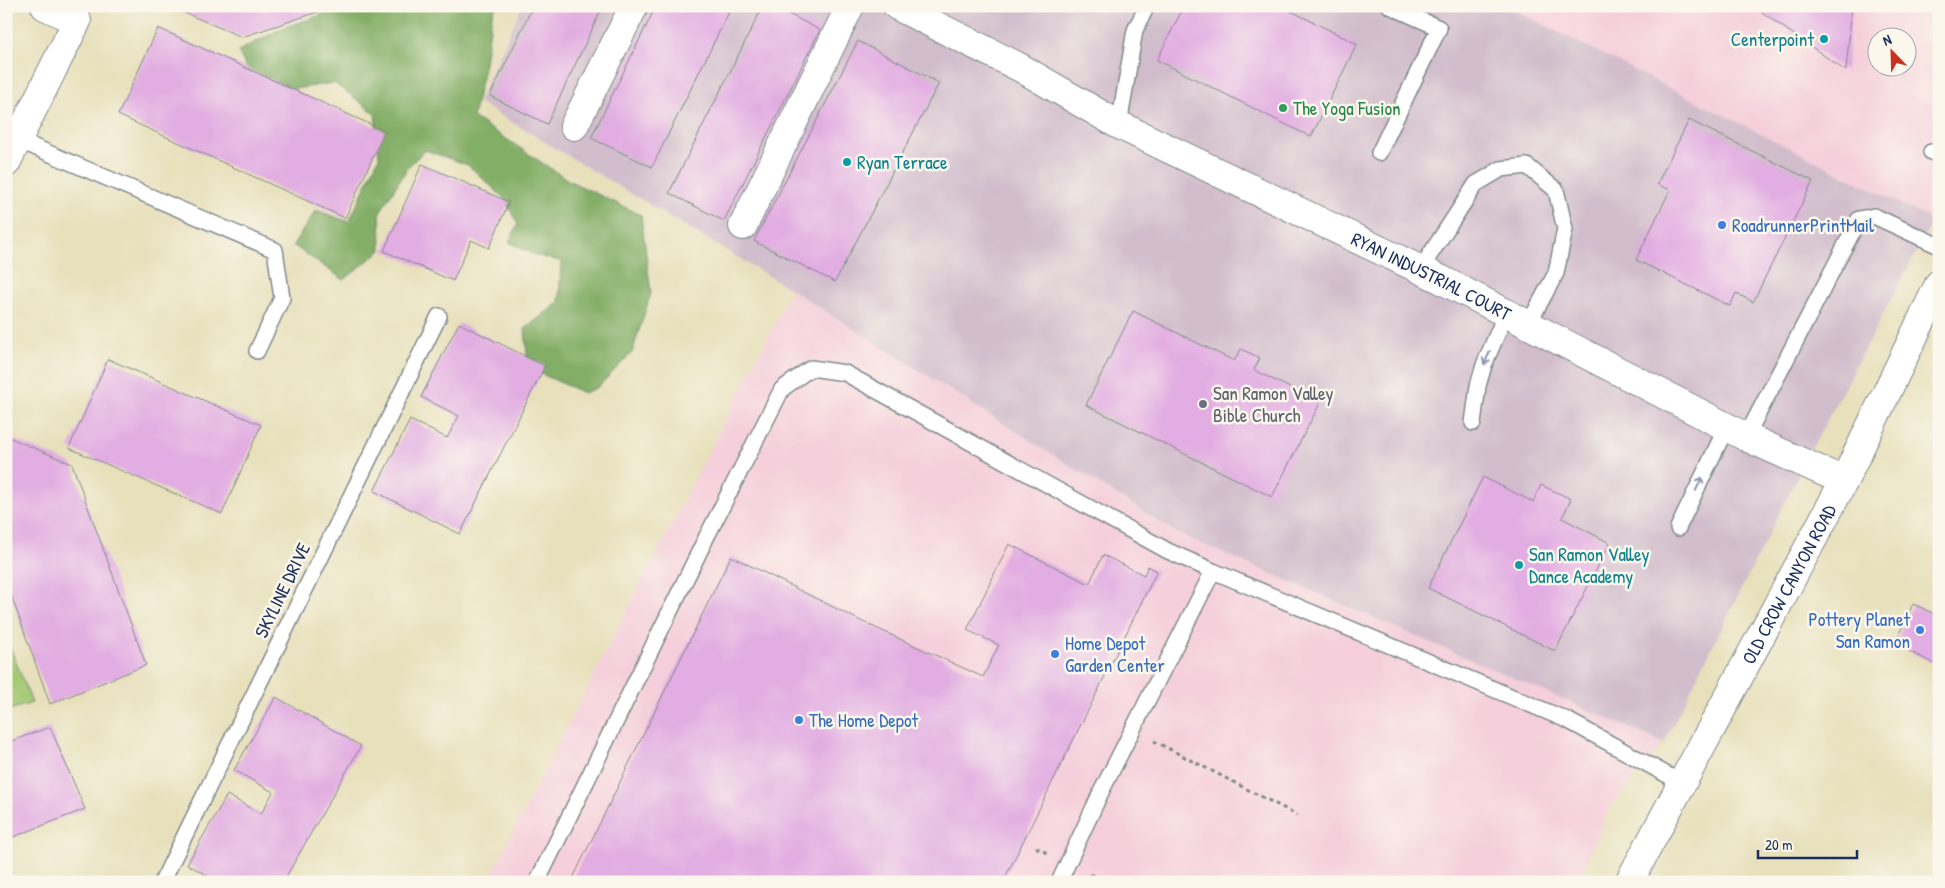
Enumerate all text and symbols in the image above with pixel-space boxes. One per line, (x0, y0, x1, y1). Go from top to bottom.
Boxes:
place label: Centerpoint (1731, 26, 1814, 52)
north arrow (1868, 28, 1918, 78)
text: N (1880, 29, 1894, 50)
marker: Centerpoint (1818, 33, 1830, 45)
place label: The Yoga Fusion (1293, 95, 1401, 121)
marker: The Yoga Fusion (1277, 102, 1289, 114)
place label: Ryan Terrace (857, 149, 948, 175)
marker: Ryan Terrace (841, 156, 853, 168)
place label: RoadrunnerPrintMail (1732, 212, 1875, 238)
marker: RoadrunnerPrintMail (1716, 219, 1728, 231)
street label: RYAN INDUSTRIAL COURT (1347, 225, 1517, 327)
one-way arrow (1482, 350, 1491, 365)
place label: San Ramon Valley Bible Church (1213, 380, 1334, 428)
marker: San Ramon Valley Bible Church (1197, 398, 1209, 410)
one-way arrow (1695, 477, 1705, 492)
street label: OLD CROW CANYON ROAD (1735, 500, 1842, 669)
street label: SKYLINE DRIVE (248, 538, 316, 642)
place label: San Ramon Valley Dance Academy (1529, 541, 1650, 589)
marker: San Ramon Valley Dance Academy (1513, 559, 1525, 571)
place label: Pottery Planet San Ramon (1809, 606, 1910, 654)
marker: Pottery Planet San Ramon (1914, 624, 1926, 636)
place label: Home Depot Garden Center (1065, 630, 1165, 678)
marker: Home Depot Garden Center (1049, 648, 1061, 660)
place label: The Home Depot (809, 707, 919, 733)
marker: The Home Depot (793, 714, 805, 726)
scale bar (1758, 828, 1856, 860)
text: 20 m (1765, 834, 1792, 855)

